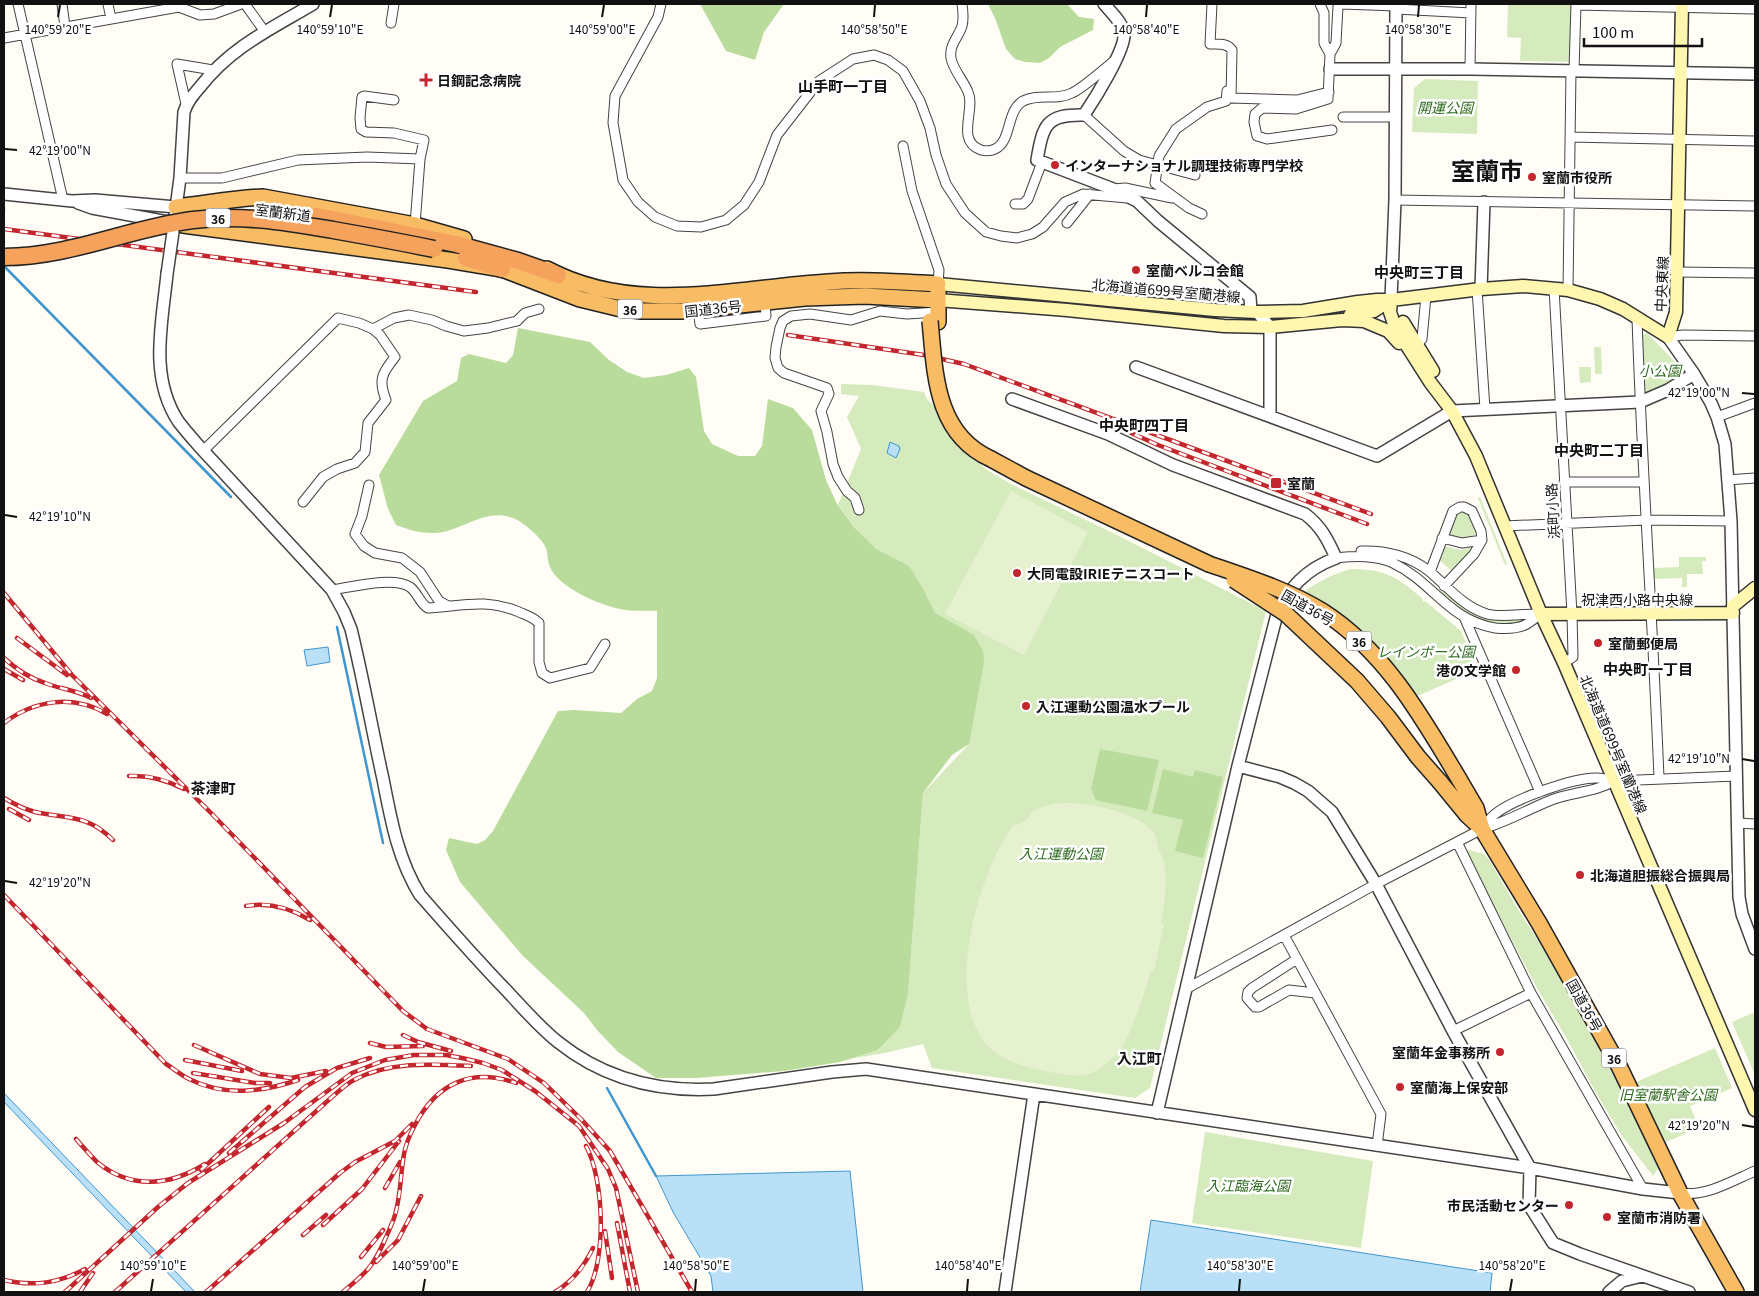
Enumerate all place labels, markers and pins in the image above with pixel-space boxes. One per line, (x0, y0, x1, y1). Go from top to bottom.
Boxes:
place label: 日鋼記念病院 (437, 70, 521, 90)
marker: 日鋼記念病院 (419, 73, 433, 87)
place label: インターナショナル調理技術専門学校 (1065, 155, 1303, 175)
marker: インターナショナル調理技術専門学校 (1049, 159, 1061, 171)
place label: 室蘭市役所 (1542, 167, 1612, 187)
marker: 室蘭市役所 (1526, 171, 1538, 183)
place label: 室蘭ベルコ会館 (1146, 260, 1244, 280)
marker: 室蘭ベルコ会館 (1130, 264, 1142, 276)
place label: 室蘭 (1287, 473, 1315, 493)
marker: 室蘭 (1269, 476, 1283, 490)
place label: 大同電設IRIEテニスコート (1027, 563, 1194, 583)
marker: 大同電設IRIEテニスコート (1011, 567, 1023, 579)
place label: 室蘭郵便局 (1608, 633, 1678, 653)
marker: 室蘭郵便局 (1592, 637, 1604, 649)
place label: 港の文学館 (1436, 660, 1506, 680)
marker: 港の文学館 (1510, 664, 1522, 676)
place label: 入江運動公園温水プール (1036, 696, 1190, 716)
marker: 入江運動公園温水プール (1020, 700, 1032, 712)
place label: 北海道胆振総合振興局 (1590, 865, 1730, 885)
marker: 北海道胆振総合振興局 (1574, 869, 1586, 881)
place label: 室蘭年金事務所 (1392, 1042, 1490, 1062)
marker: 室蘭年金事務所 (1494, 1046, 1506, 1058)
place label: 室蘭海上保安部 (1410, 1077, 1508, 1097)
marker: 室蘭海上保安部 (1394, 1081, 1406, 1093)
place label: 市民活動センター (1447, 1195, 1559, 1215)
marker: 市民活動センター (1563, 1199, 1575, 1211)
place label: 室蘭市消防署 (1617, 1207, 1701, 1227)
marker: 室蘭市消防署 (1601, 1211, 1613, 1223)

